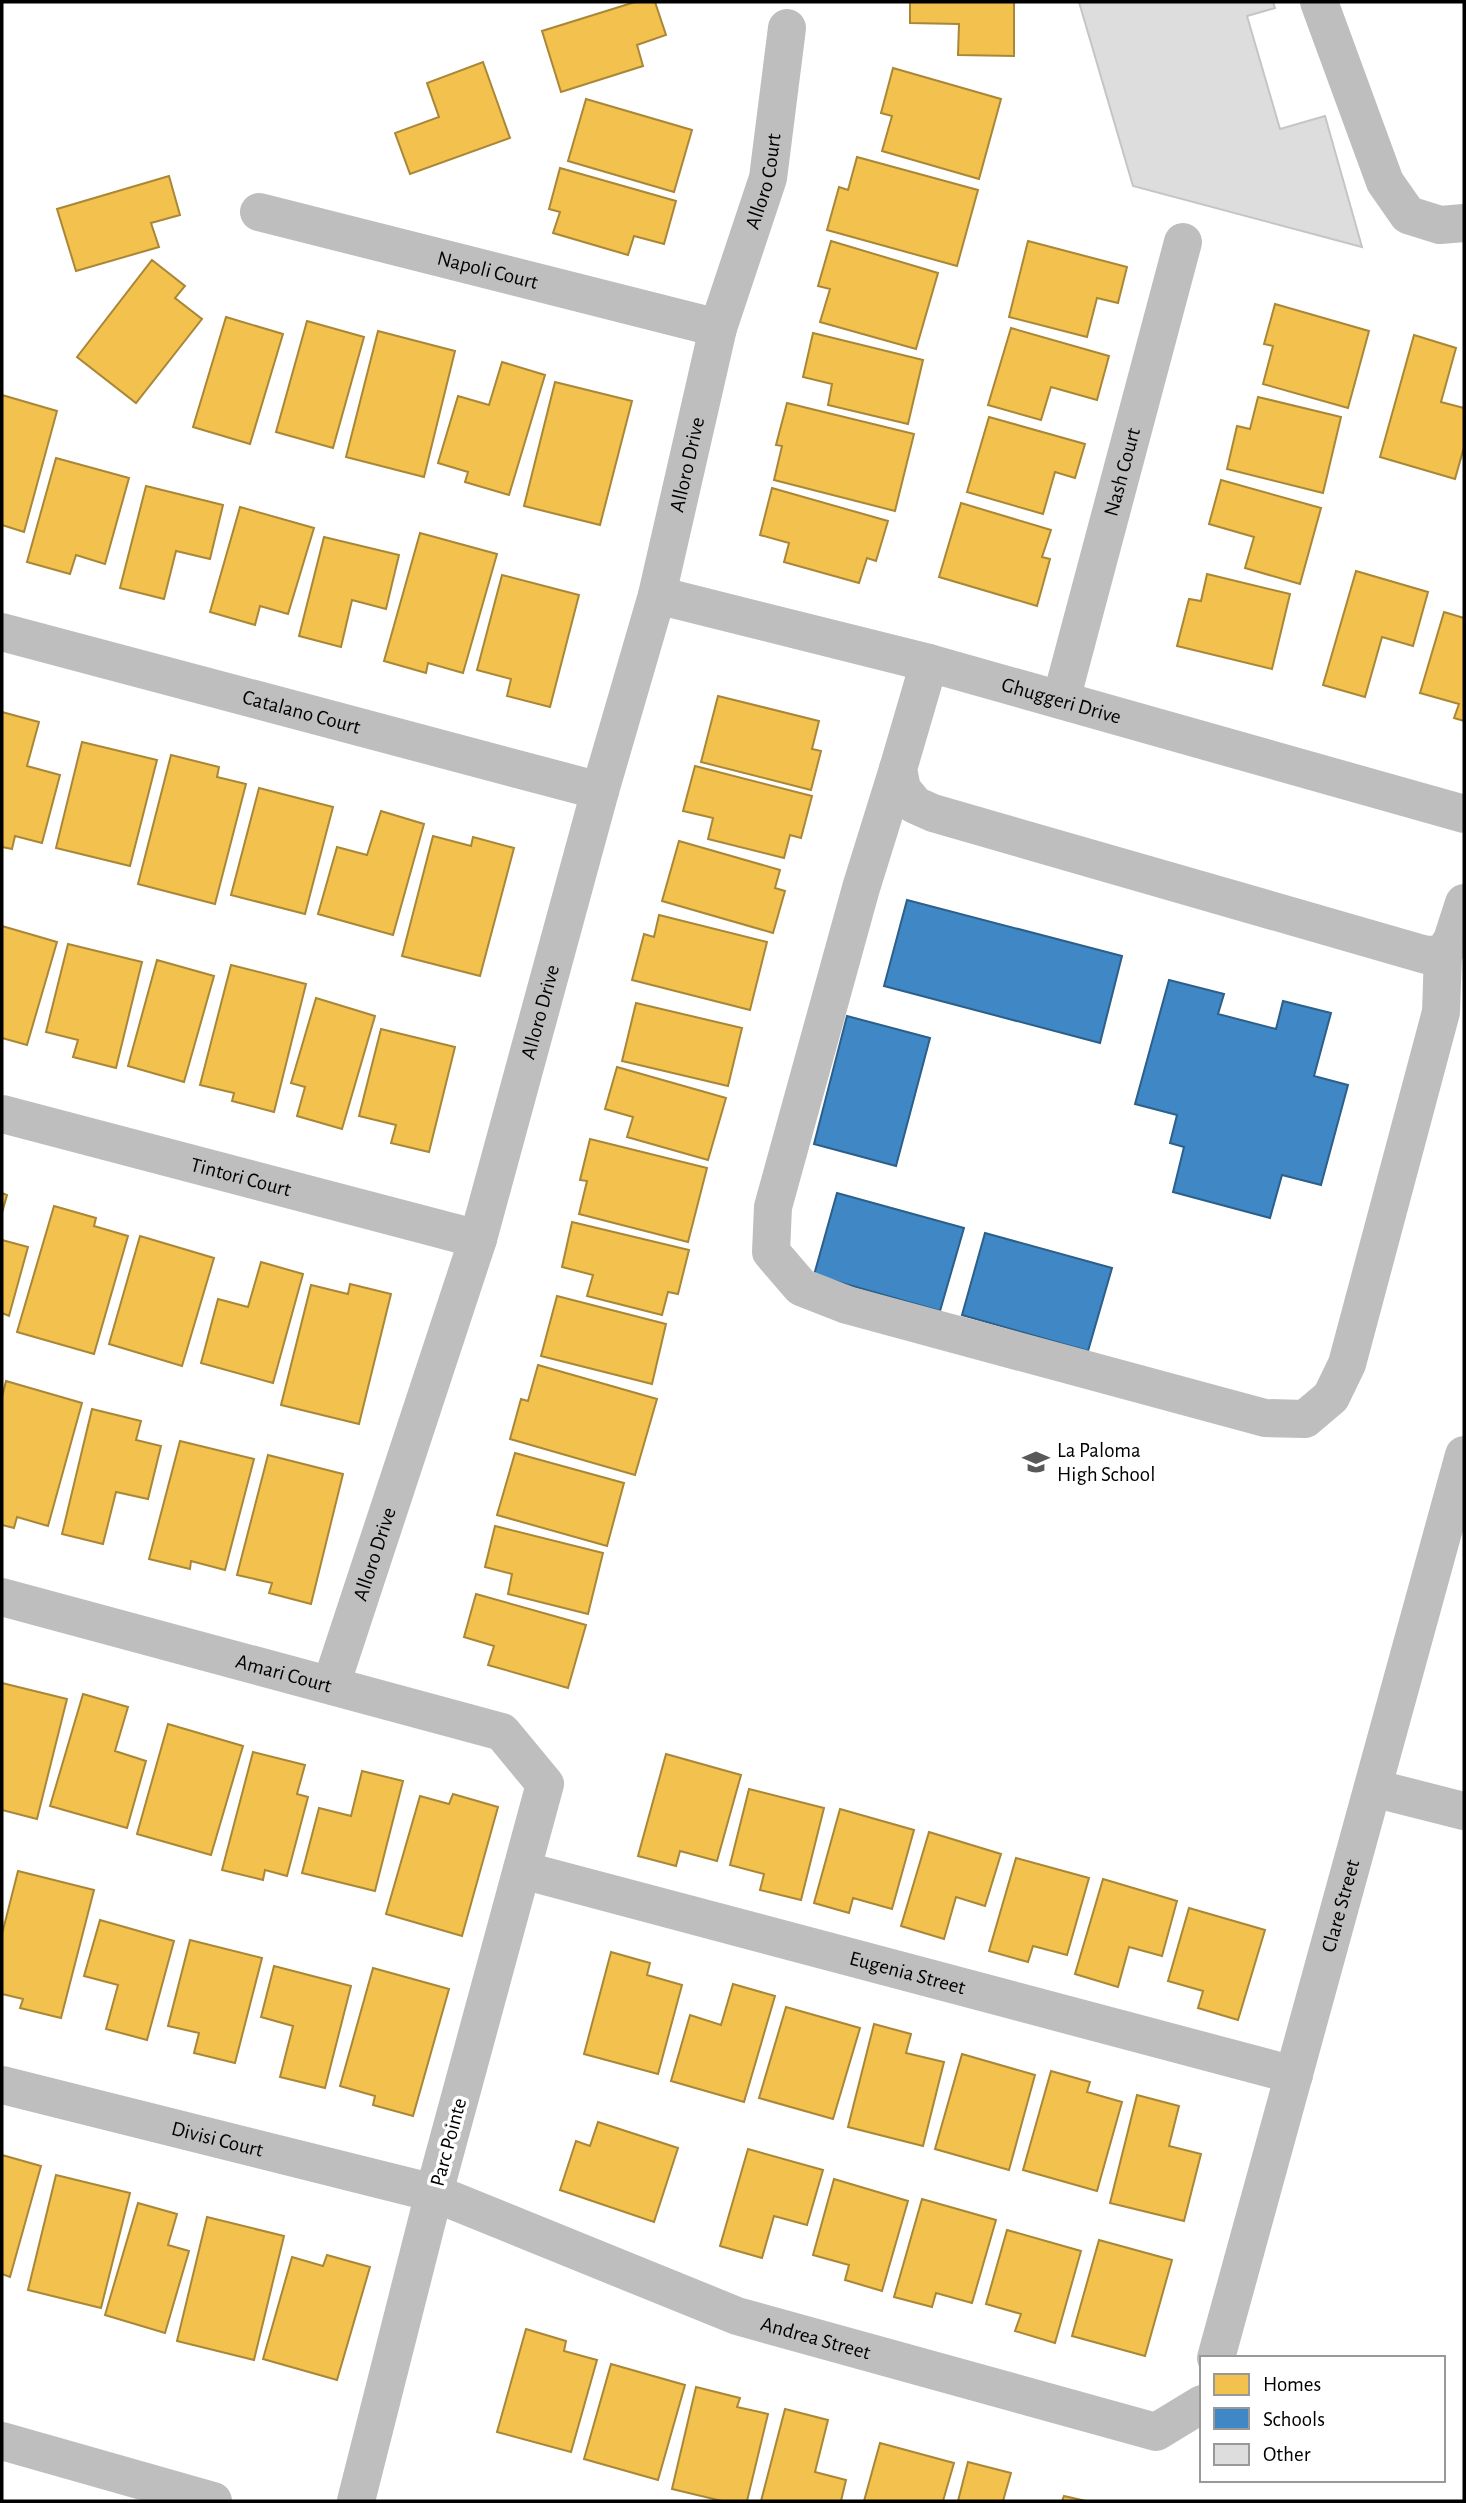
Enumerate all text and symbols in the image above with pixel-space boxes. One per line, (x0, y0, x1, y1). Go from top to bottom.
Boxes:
street label: Alloro Court (742, 132, 785, 232)
street label: Napoli Court (435, 247, 541, 293)
street label: Alloro Drive (666, 415, 708, 514)
street label: Nash Court (1100, 425, 1144, 519)
street label: Ghuggeri Drive (999, 674, 1123, 728)
street label: Catalano Court (240, 686, 363, 738)
street label: Alloro Drive (517, 963, 563, 1062)
street label: Tintori Court (188, 1154, 294, 1201)
place label: La Paloma High School (1057, 1440, 1155, 1485)
school or university icon: La Paloma High School (1021, 1447, 1051, 1477)
street label: Alloro Drive (350, 1505, 400, 1603)
street label: Amari Court (234, 1651, 334, 1697)
street label: Clare Street (1318, 1857, 1363, 1954)
street label: Eugenia Street (847, 1947, 968, 1998)
street label: Parc Pointe (427, 2096, 470, 2189)
street label: Divisi Court (169, 2118, 266, 2161)
street label: Andrea Street (758, 2313, 873, 2364)
legend (1200, 2356, 1445, 2482)
text: Homes (1263, 2374, 1321, 2395)
text: Schools (1263, 2409, 1325, 2430)
text: Other (1263, 2444, 1311, 2465)

